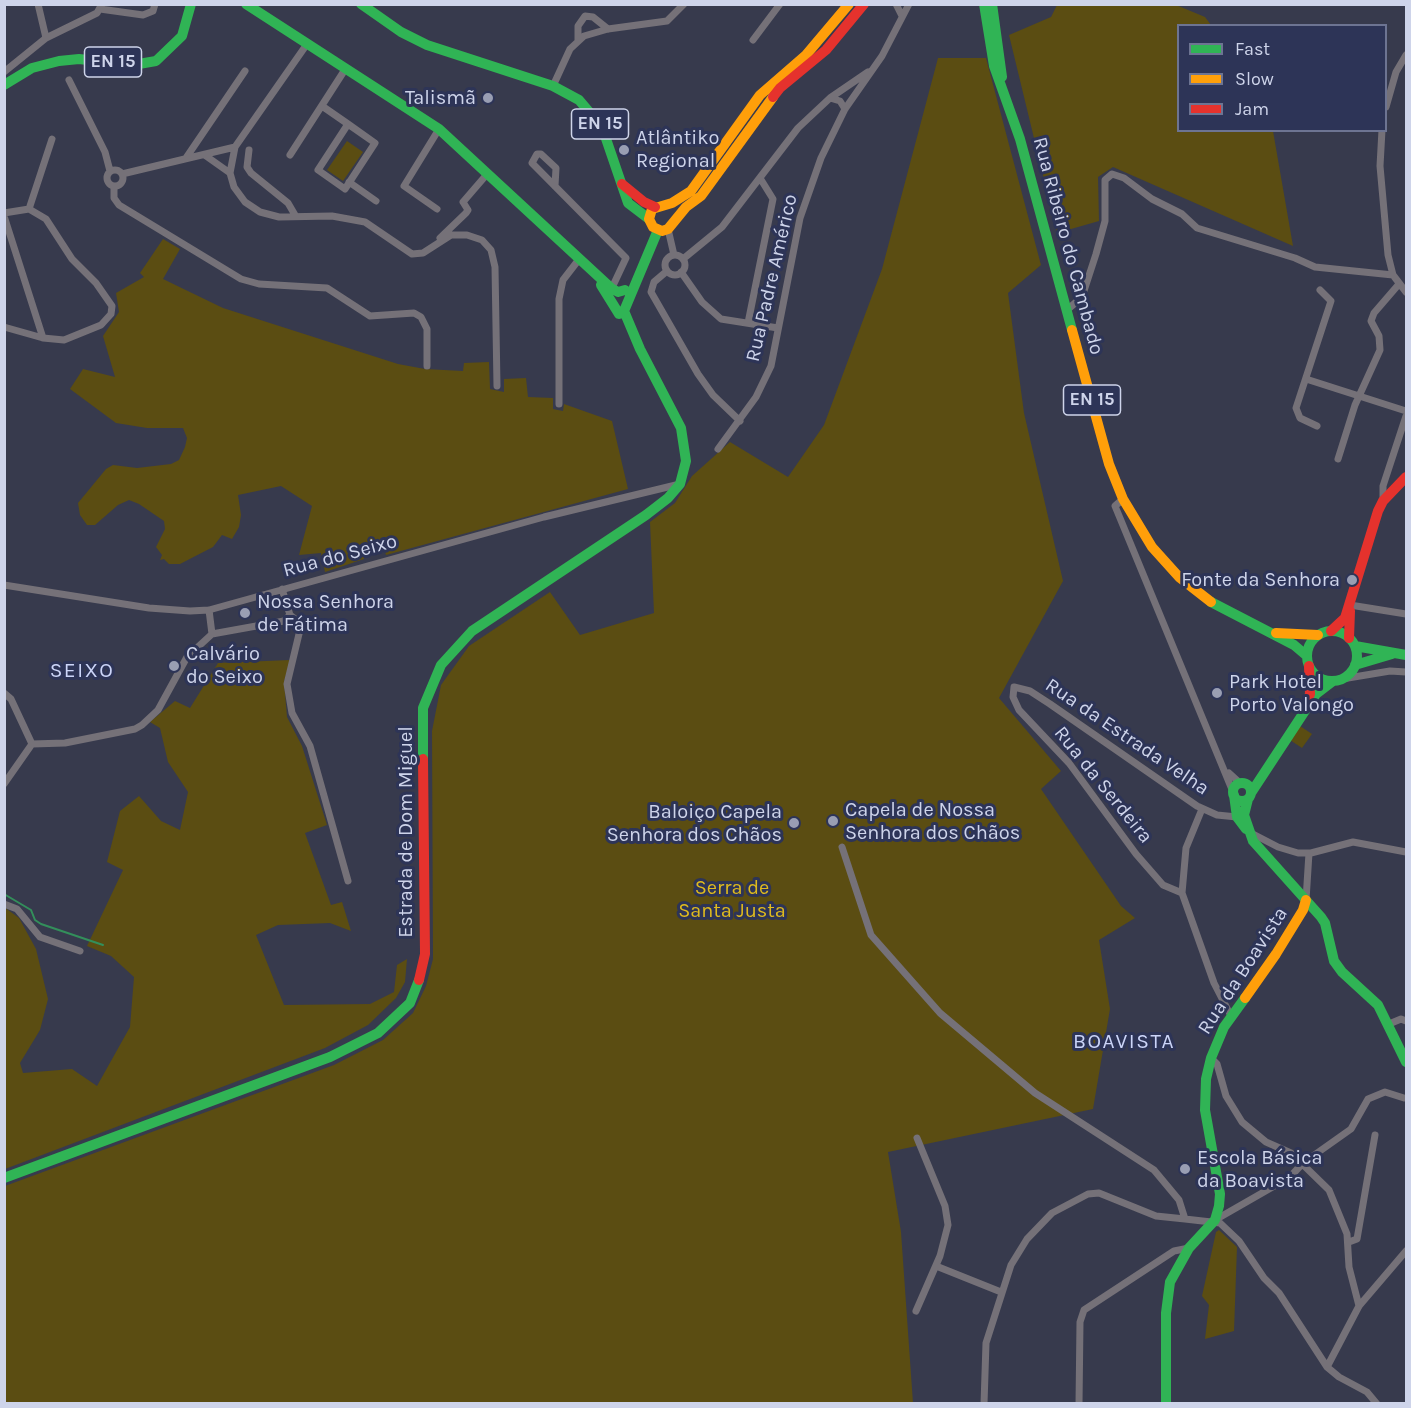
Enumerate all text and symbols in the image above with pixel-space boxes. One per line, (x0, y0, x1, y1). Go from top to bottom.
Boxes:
legend (1177, 24, 1387, 132)
text: Fast (1235, 38, 1270, 60)
road number: EN 15 (84, 47, 142, 77)
text: Slow (1235, 68, 1274, 90)
place label: Talismã (405, 86, 476, 110)
marker: Talismã (481, 91, 495, 105)
text: Jam (1235, 98, 1269, 120)
road number: EN 15 (572, 109, 628, 139)
place label: Atlântiko Regional (636, 126, 719, 173)
street label: Rua Ribeiro do Cambado (1027, 134, 1109, 358)
marker: Atlântiko Regional (617, 143, 631, 157)
street label: Rua Padre Américo (741, 192, 803, 364)
road number: EN 15 (1064, 385, 1120, 415)
street label: Rua do Seixo (280, 529, 400, 583)
place label: Fonte da Senhora (1181, 568, 1340, 592)
marker: Fonte da Senhora (1345, 573, 1359, 587)
place label: Nossa Senhora de Fátima (257, 590, 394, 637)
marker: Nossa Senhora de Fátima (238, 606, 252, 620)
place label: Calvário do Seixo (186, 642, 263, 689)
district label: SEIXO (50, 658, 114, 684)
marker: Calvário do Seixo (167, 659, 181, 673)
place label: Park Hotel Porto Valongo (1229, 670, 1354, 717)
street label: Rua da Estrada Velha (1041, 673, 1213, 801)
marker: Park Hotel Porto Valongo (1210, 686, 1224, 700)
street label: Rua da Serdeira (1048, 722, 1158, 848)
street label: Estrada de Dom Miguel (394, 726, 418, 938)
place label: Capela de Nossa Senhora dos Chãos (845, 798, 1020, 845)
place label: Baloiço Capela Senhora dos Chãos (607, 800, 782, 847)
marker: Capela de Nossa Senhora dos Chãos (826, 814, 840, 828)
marker: Baloiço Capela Senhora dos Chãos (787, 816, 801, 830)
park label: Serra de Santa Justa (678, 876, 786, 923)
street label: Rua da Boavista (1193, 903, 1293, 1039)
district label: BOAVISTA (1073, 1029, 1175, 1055)
place label: Escola Básica da Boavista (1197, 1146, 1323, 1193)
marker: Escola Básica da Boavista (1178, 1162, 1192, 1176)

